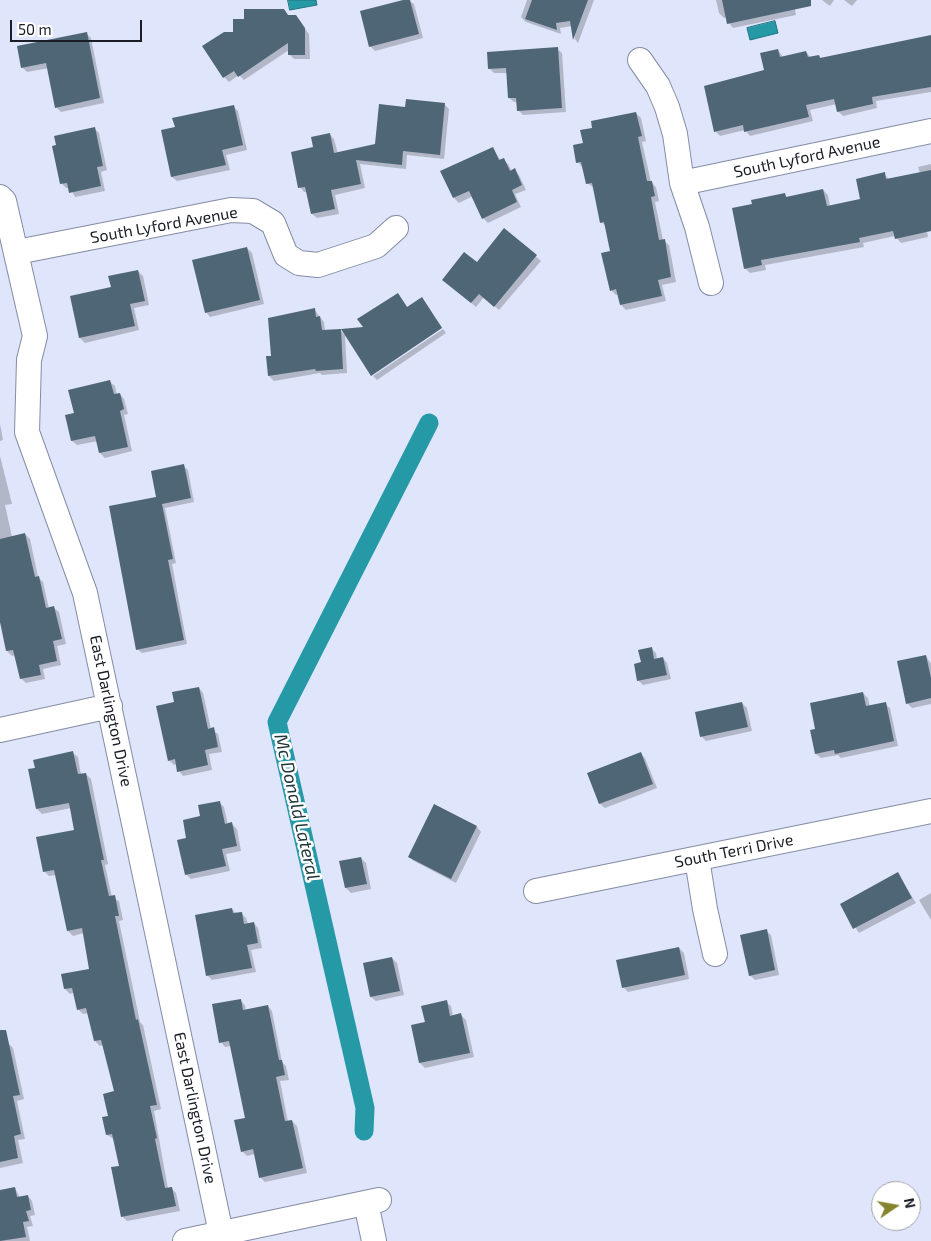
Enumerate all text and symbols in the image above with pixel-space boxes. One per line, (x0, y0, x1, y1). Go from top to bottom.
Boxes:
scale bar (12, 10, 145, 42)
text: 50 m (18, 20, 52, 38)
street label: South Lyford Avenue (732, 132, 882, 182)
street label: South Lyford Avenue (89, 203, 239, 247)
street label: East Darlington Drive (86, 634, 136, 788)
water label: Mc Donald Lateral (270, 732, 324, 882)
street label: South Terri Drive (673, 830, 795, 872)
street label: East Darlington Drive (170, 1031, 220, 1185)
north arrow (871, 1181, 921, 1231)
text: N (901, 1196, 920, 1210)

